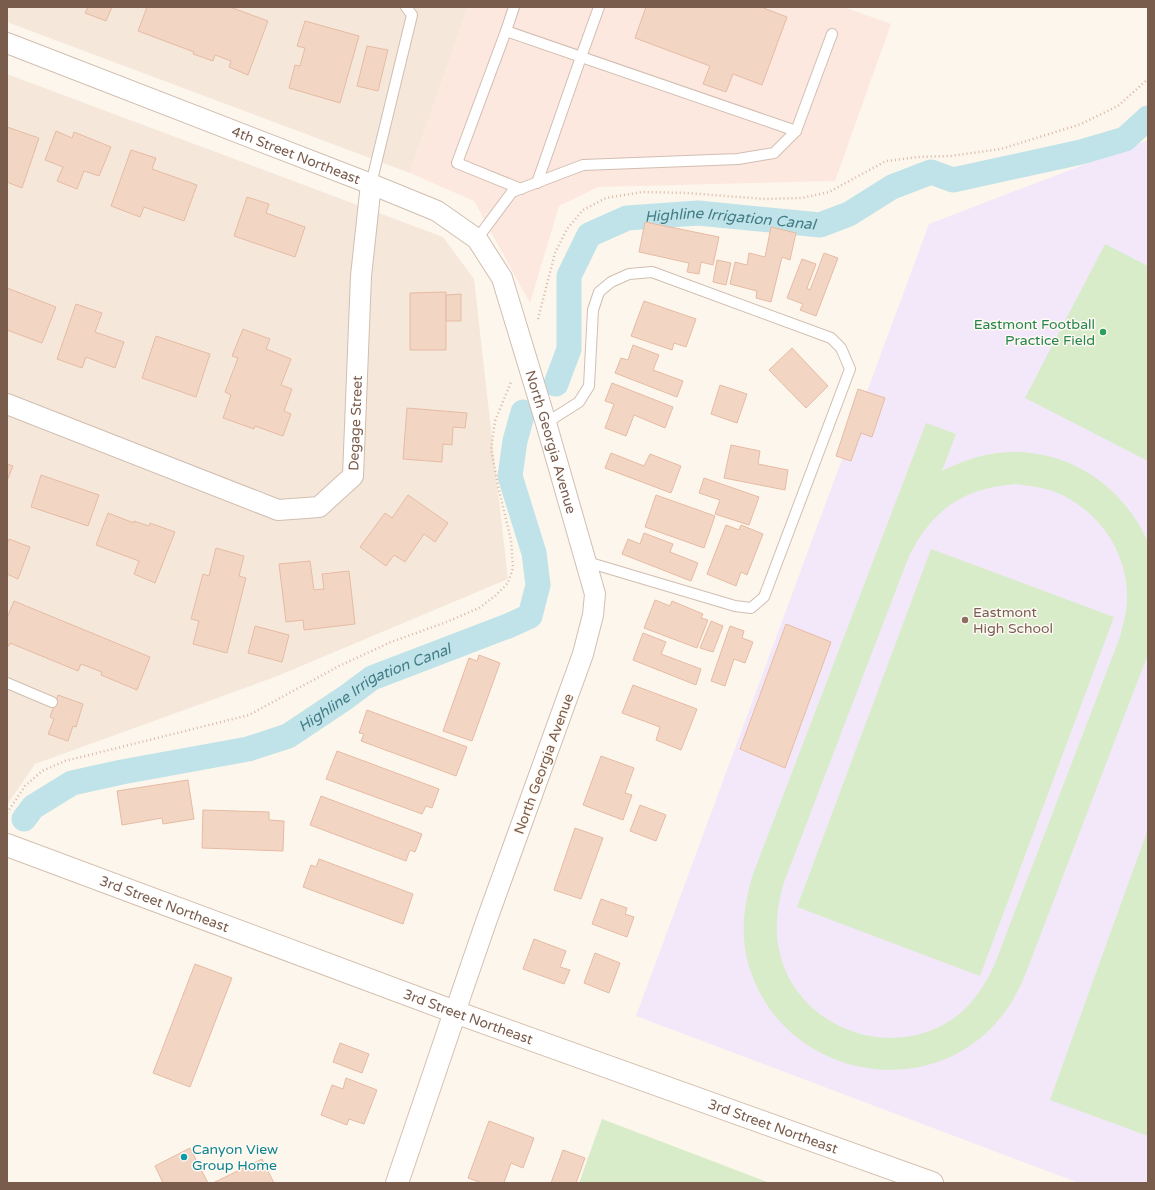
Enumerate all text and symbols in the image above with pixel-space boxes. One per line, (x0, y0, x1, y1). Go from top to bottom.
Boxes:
street label: 4th Street Northeast (229, 122, 363, 188)
water label: Highline Irrigation Canal (644, 204, 819, 234)
place label: Eastmont Football Practice Field (974, 316, 1095, 349)
marker: Eastmont Football Practice Field (1098, 327, 1108, 337)
street label: North Georgia Avenue (522, 368, 580, 516)
street label: Degage Street (345, 375, 366, 471)
place label: Eastmont High School (973, 604, 1053, 637)
marker: Eastmont High School (960, 615, 970, 625)
water label: Highline Irrigation Canal (295, 639, 455, 736)
street label: North Georgia Avenue (511, 691, 577, 837)
street label: 3rd Street Northeast (97, 872, 232, 936)
street label: 3rd Street Northeast (401, 985, 536, 1048)
street label: 3rd Street Northeast (706, 1095, 841, 1157)
place label: Canyon View Group Home (192, 1141, 278, 1174)
marker: Canyon View Group Home (179, 1152, 189, 1162)

